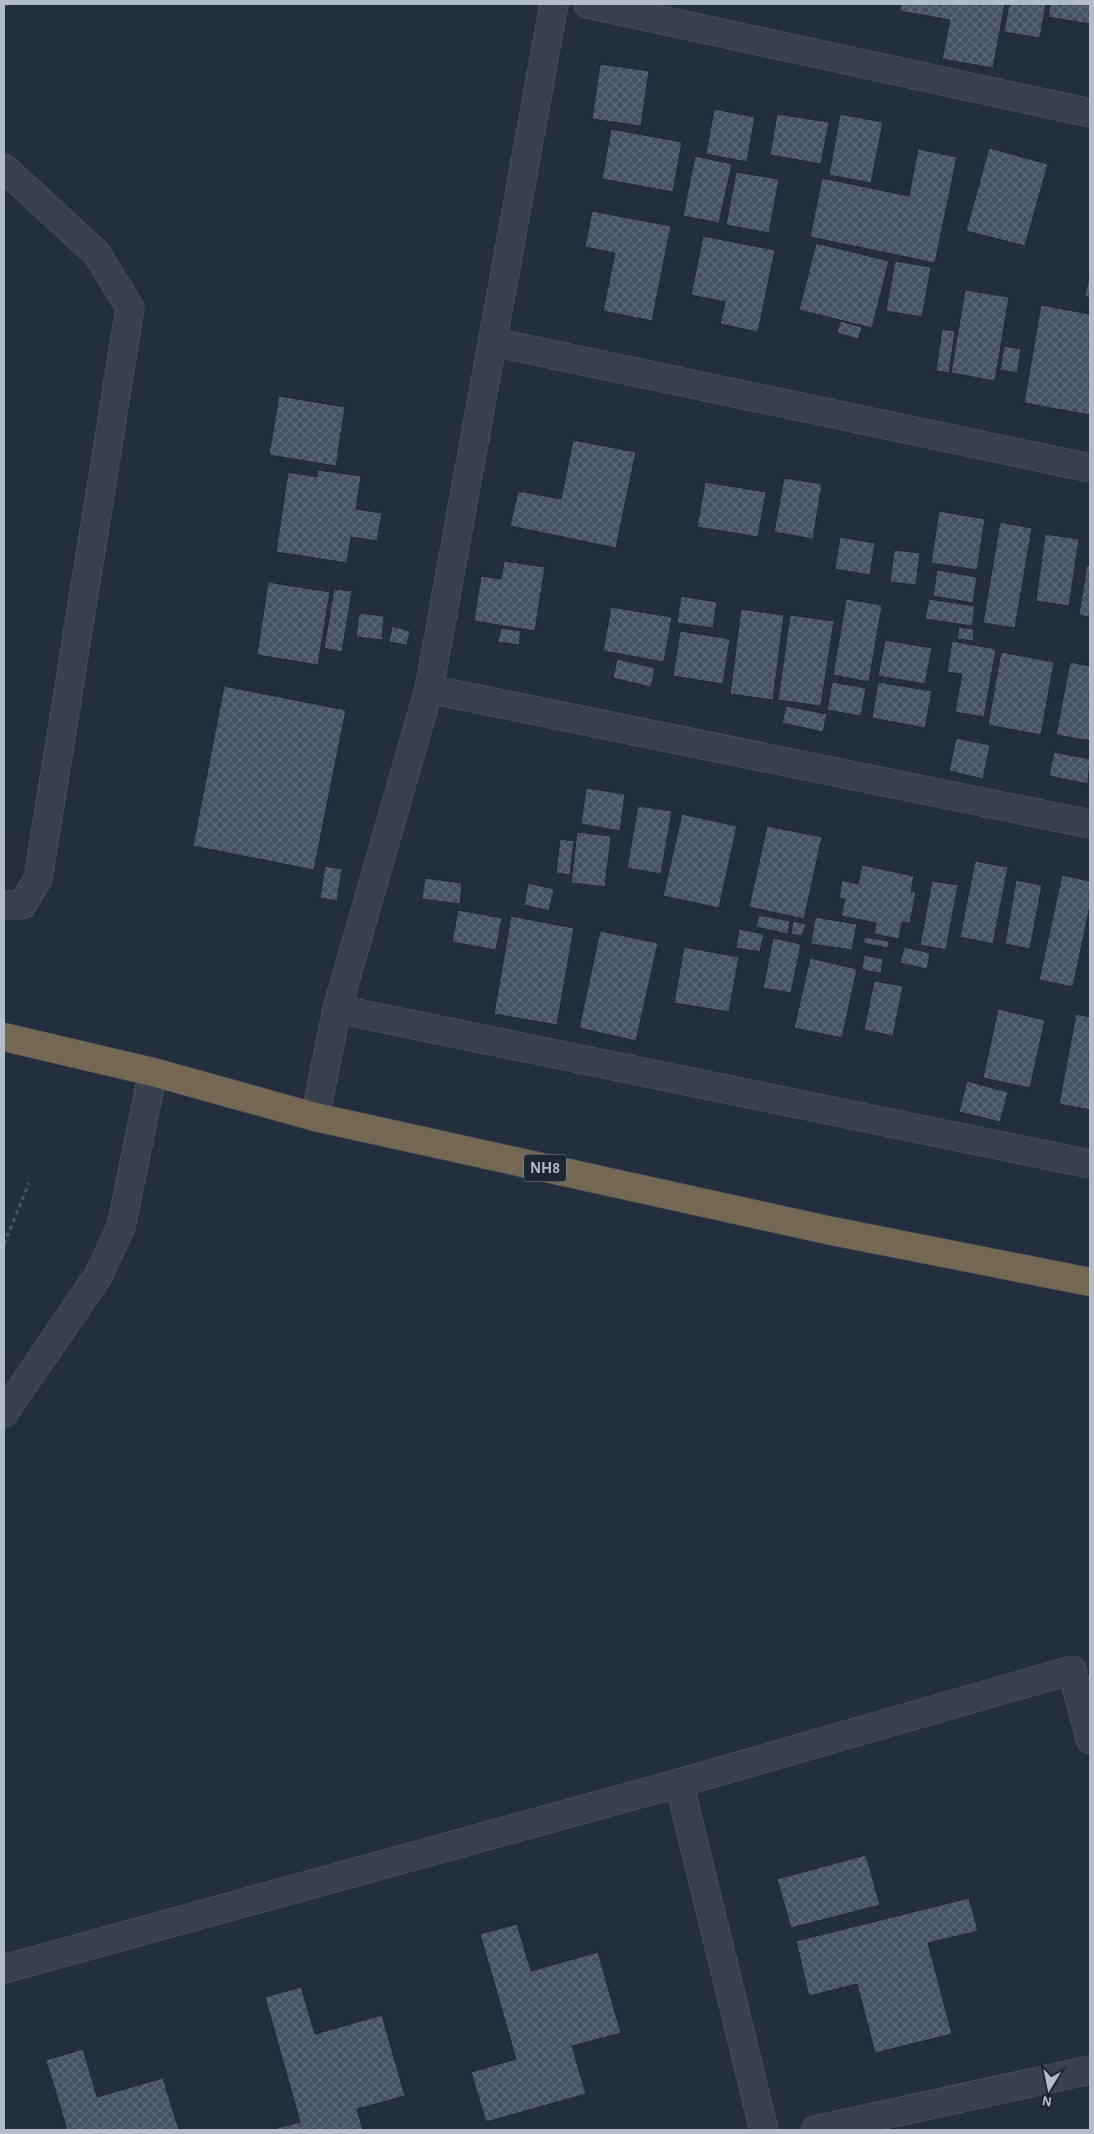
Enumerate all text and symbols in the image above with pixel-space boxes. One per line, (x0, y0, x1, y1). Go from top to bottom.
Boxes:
road number: NH8 (524, 1154, 566, 1182)
north arrow (1024, 2064, 1074, 2114)
text: N (1041, 2093, 1053, 2109)

